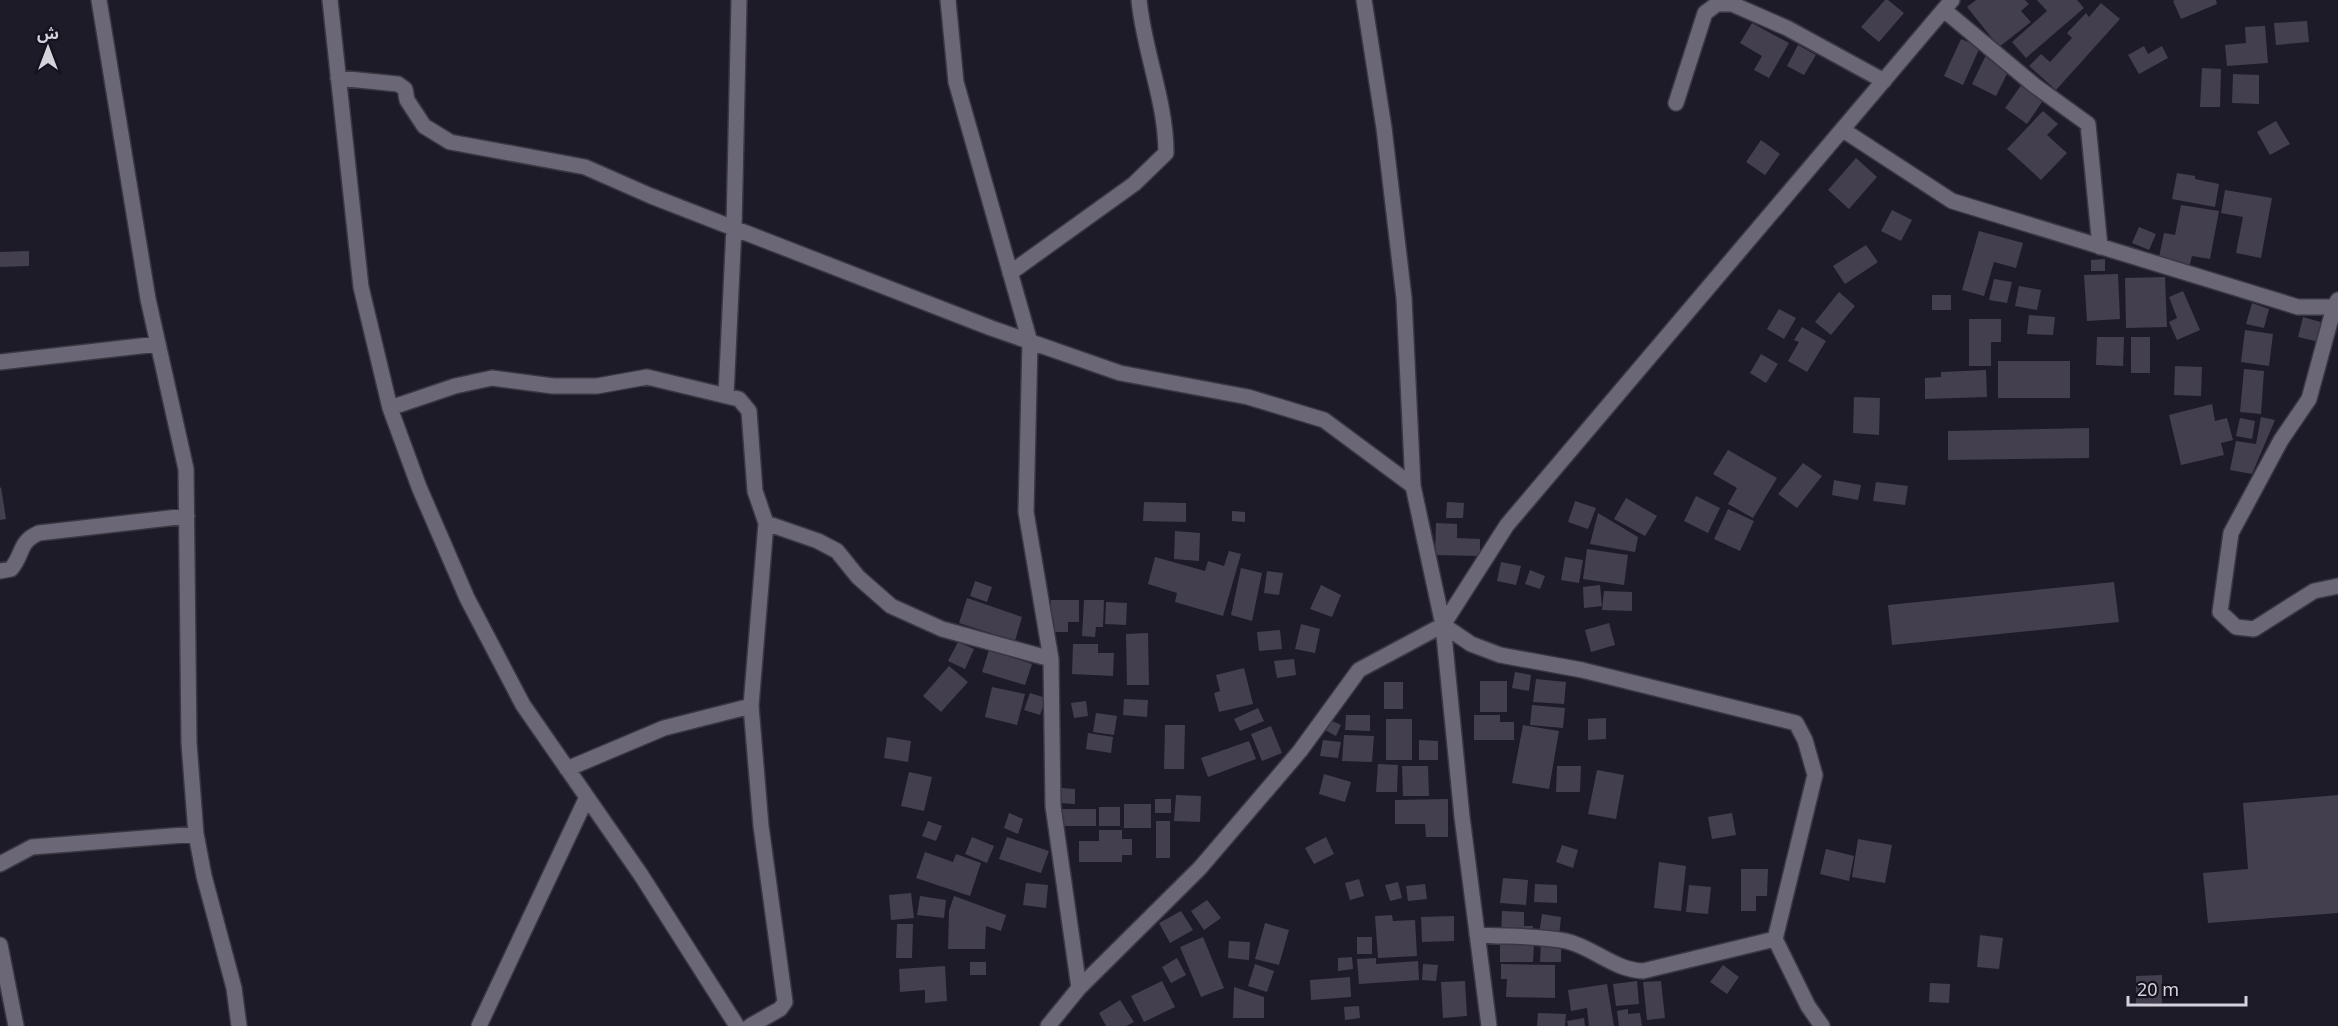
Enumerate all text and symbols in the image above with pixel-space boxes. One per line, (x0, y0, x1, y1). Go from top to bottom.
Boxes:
north arrow (18, 18, 78, 78)
text: ش (37, 22, 59, 44)
scale bar (2128, 969, 2246, 1007)
text: 20 m (2137, 977, 2179, 1001)

